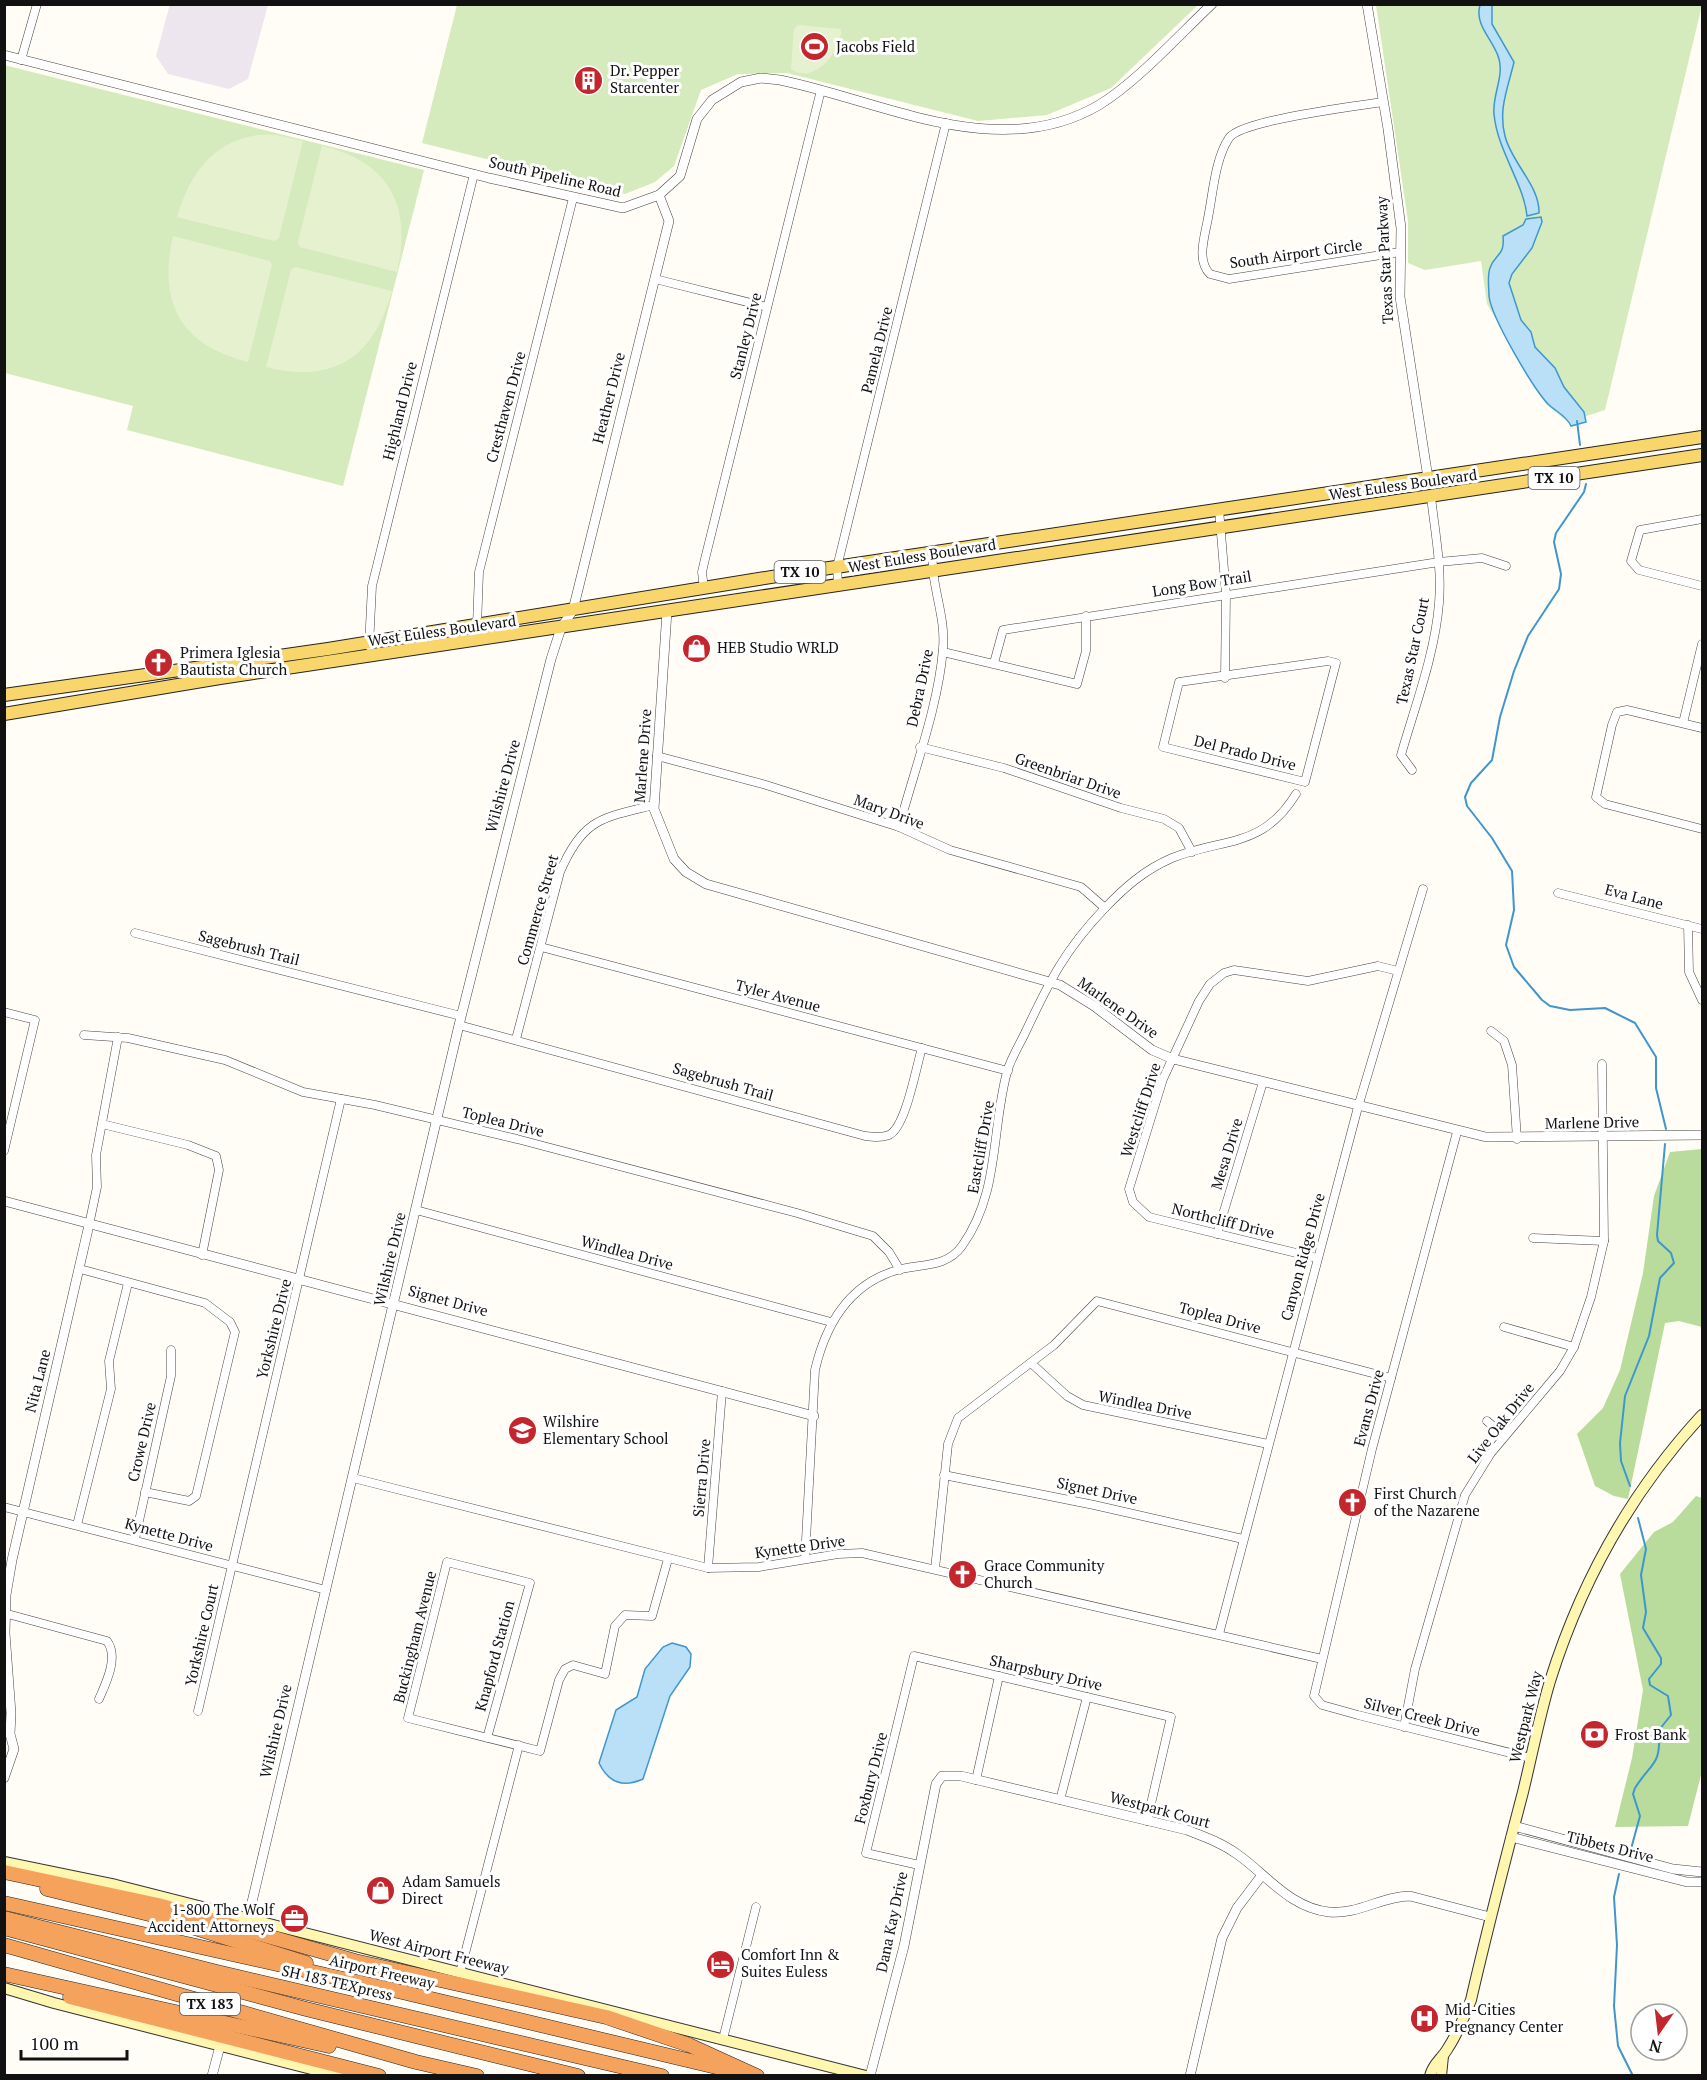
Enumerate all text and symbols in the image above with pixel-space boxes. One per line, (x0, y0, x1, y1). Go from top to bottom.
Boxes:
sports icon: Jacobs Field (799, 31, 831, 63)
place label: Jacobs Field (836, 36, 915, 56)
place label: Dr. Pepper Starcenter (610, 60, 680, 97)
building icon: Dr. Pepper Starcenter (573, 64, 605, 96)
street label: South Pipeline Road (487, 151, 623, 201)
street label: Texas Star Parkway (1371, 195, 1397, 324)
street label: South Airport Circle (1228, 234, 1364, 272)
street label: Stanley Drive (725, 290, 765, 381)
street label: Pamela Drive (856, 304, 896, 395)
street label: Cresthaven Drive (481, 349, 530, 465)
street label: Heather Drive (587, 350, 629, 445)
street label: Highland Drive (377, 359, 421, 462)
street label: West Euless Boulevard (1327, 464, 1478, 504)
road number: TX 10 (1528, 467, 1580, 489)
street label: West Euless Boulevard (846, 533, 997, 577)
road number: TX 10 (774, 561, 826, 583)
street label: Long Bow Trail (1151, 565, 1253, 601)
street label: Texas Star Court (1391, 595, 1433, 706)
street label: West Euless Boulevard (366, 610, 517, 650)
shop icon: HEB Studio WRLD (680, 632, 712, 664)
place label: HEB Studio WRLD (717, 637, 839, 657)
place label: Primera Iglesia Bautista Church (180, 642, 288, 679)
church icon: Primera Iglesia Bautista Church (143, 646, 175, 678)
street label: Debra Drive (901, 647, 937, 729)
street label: Marlene Drive (629, 708, 655, 804)
street label: Del Prado Drive (1192, 730, 1298, 774)
street label: Wilshire Drive (480, 737, 524, 834)
street label: Greenbriar Drive (1012, 747, 1124, 803)
street label: Mary Drive (851, 789, 927, 833)
street label: Commerce Street (512, 851, 563, 968)
street label: Eva Lane (1603, 879, 1666, 913)
street label: Sagebrush Trail (196, 925, 302, 969)
street label: Marlene Drive (1074, 972, 1163, 1042)
street label: Tyler Avenue (734, 974, 823, 1016)
street label: Sagebrush Trail (671, 1057, 776, 1105)
street label: Westcliff Drive (1115, 1060, 1165, 1160)
street label: Eastcliff Drive (962, 1099, 998, 1195)
street label: Toplea Drive (460, 1101, 547, 1141)
street label: Marlene Drive (1545, 1111, 1639, 1133)
street label: Mesa Drive (1206, 1115, 1246, 1192)
street label: Canyon Ridge Drive (1275, 1191, 1329, 1323)
street label: Northcliff Drive (1170, 1198, 1277, 1242)
street label: Wilshire Drive (369, 1210, 410, 1308)
street label: Windlea Drive (579, 1230, 676, 1274)
street label: Yorkshire Drive (251, 1277, 295, 1381)
street label: Signet Drive (406, 1280, 490, 1320)
street label: Toplea Drive (1177, 1296, 1264, 1338)
street label: Nita Lane (20, 1347, 55, 1414)
street label: Evans Drive (1348, 1367, 1388, 1448)
street label: Live Oak Drive (1462, 1378, 1538, 1467)
street label: Windlea Drive (1097, 1385, 1194, 1423)
street label: Crowe Drive (122, 1400, 160, 1484)
place label: Wilshire Elementary School (543, 1411, 669, 1448)
school or university icon: Wilshire Elementary School (506, 1415, 538, 1447)
street label: Sierra Drive (688, 1438, 714, 1518)
street label: Signet Drive (1055, 1472, 1139, 1508)
place label: First Church of the Nazarene (1374, 1483, 1480, 1520)
church icon: First Church of the Nazarene (1337, 1487, 1369, 1519)
street label: Kynette Drive (123, 1513, 216, 1555)
street label: Kynette Drive (753, 1530, 846, 1562)
place label: Grace Community Church (984, 1555, 1105, 1592)
church icon: Grace Community Church (947, 1559, 979, 1591)
street label: Buckingham Avenue (388, 1569, 440, 1705)
street label: Yorkshire Court (180, 1581, 223, 1688)
street label: Knapford Station (470, 1598, 518, 1713)
street label: Sharpsbury Drive (988, 1649, 1104, 1695)
street label: Westpark Way (1504, 1668, 1546, 1765)
street label: Wilshire Drive (255, 1682, 296, 1780)
street label: Silver Creek Drive (1362, 1692, 1482, 1740)
bank icon: Frost Bank (1578, 1719, 1610, 1751)
place label: Frost Bank (1615, 1724, 1687, 1744)
street label: Foxbury Drive (849, 1730, 891, 1826)
street label: Westpark Court (1108, 1786, 1213, 1832)
street label: Tibbets Drive (1565, 1826, 1656, 1867)
street label: Dana Kay Drive (871, 1870, 911, 1974)
place label: Adam Samuels Direct (402, 1871, 500, 1908)
shop icon: Adam Samuels Direct (365, 1875, 397, 1907)
place label: 1-800 The Wolf Accident Attorneys (147, 1899, 275, 1936)
office icon: 1-800 The Wolf Accident Attorneys (279, 1903, 311, 1935)
street label: West Airport Freeway (367, 1926, 511, 1978)
place label: Comfort Inn & Suites Euless (741, 1944, 839, 1981)
hotel icon: Comfort Inn & Suites Euless (704, 1948, 736, 1980)
street label: Airport Freeway (328, 1951, 436, 1993)
street label: SH 183 TEXpress (280, 1960, 395, 2004)
road number: TX 183 (180, 1993, 240, 2015)
place label: Mid-Cities Pregnancy Center (1445, 1999, 1564, 2036)
north arrow (1629, 2002, 1689, 2062)
hospital icon: Mid-Cities Pregnancy Center (1408, 2003, 1440, 2035)
scale bar (21, 2023, 128, 2061)
text: 100 m (30, 2031, 79, 2055)
text: N (1647, 2034, 1664, 2059)

